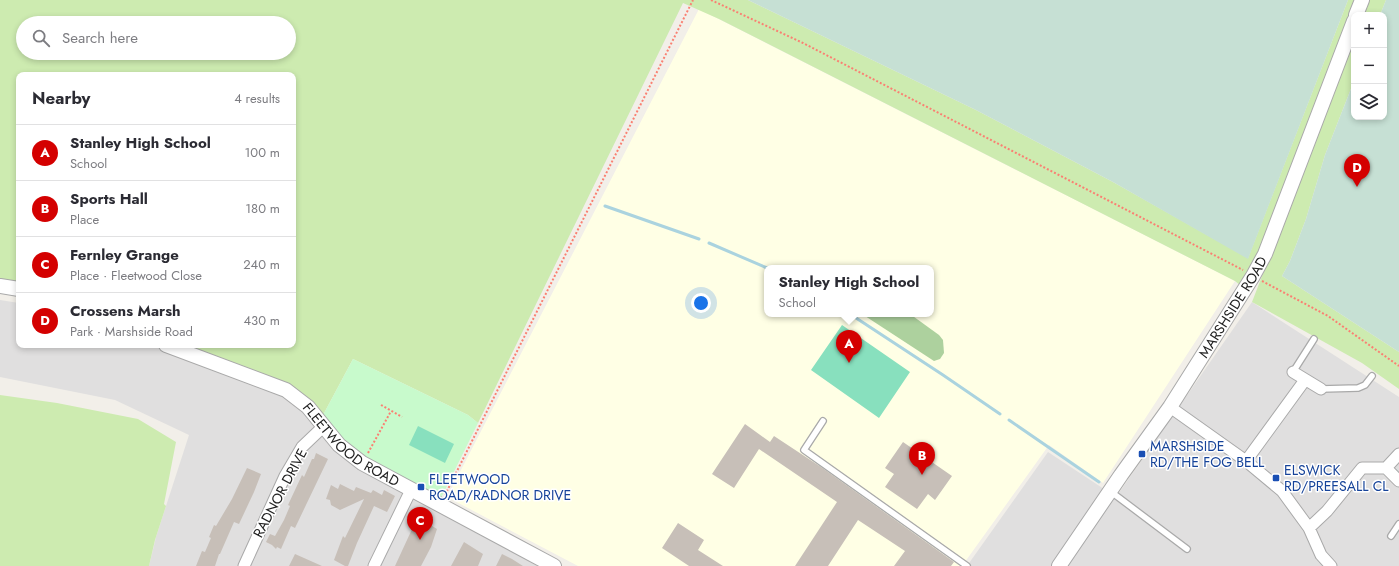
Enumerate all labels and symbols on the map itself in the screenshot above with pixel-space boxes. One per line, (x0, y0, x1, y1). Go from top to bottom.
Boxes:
pin: D (1344, 154, 1370, 187)
street label: MARSHSIDE ROAD (1194, 253, 1272, 362)
your location (691, 293, 711, 313)
pin: A (836, 330, 862, 363)
street label: FLEETWOOD ROAD (298, 398, 403, 491)
place label: MARSHSIDE RD/THE FOG BELL (1150, 436, 1265, 472)
pin: B (909, 442, 935, 475)
street label: RADNOR DRIVE (248, 445, 312, 541)
marker: MARSHSIDE RD/THE FOG BELL (1137, 449, 1147, 459)
place label: ELSWICK RD/PREESALL CL (1284, 460, 1389, 496)
place label: FLEETWOOD ROAD/RADNOR DRIVE (429, 469, 571, 505)
marker: ELSWICK RD/PREESALL CL (1271, 473, 1281, 483)
marker: FLEETWOOD ROAD/RADNOR DRIVE (416, 482, 426, 492)
pin: C (407, 507, 433, 540)

